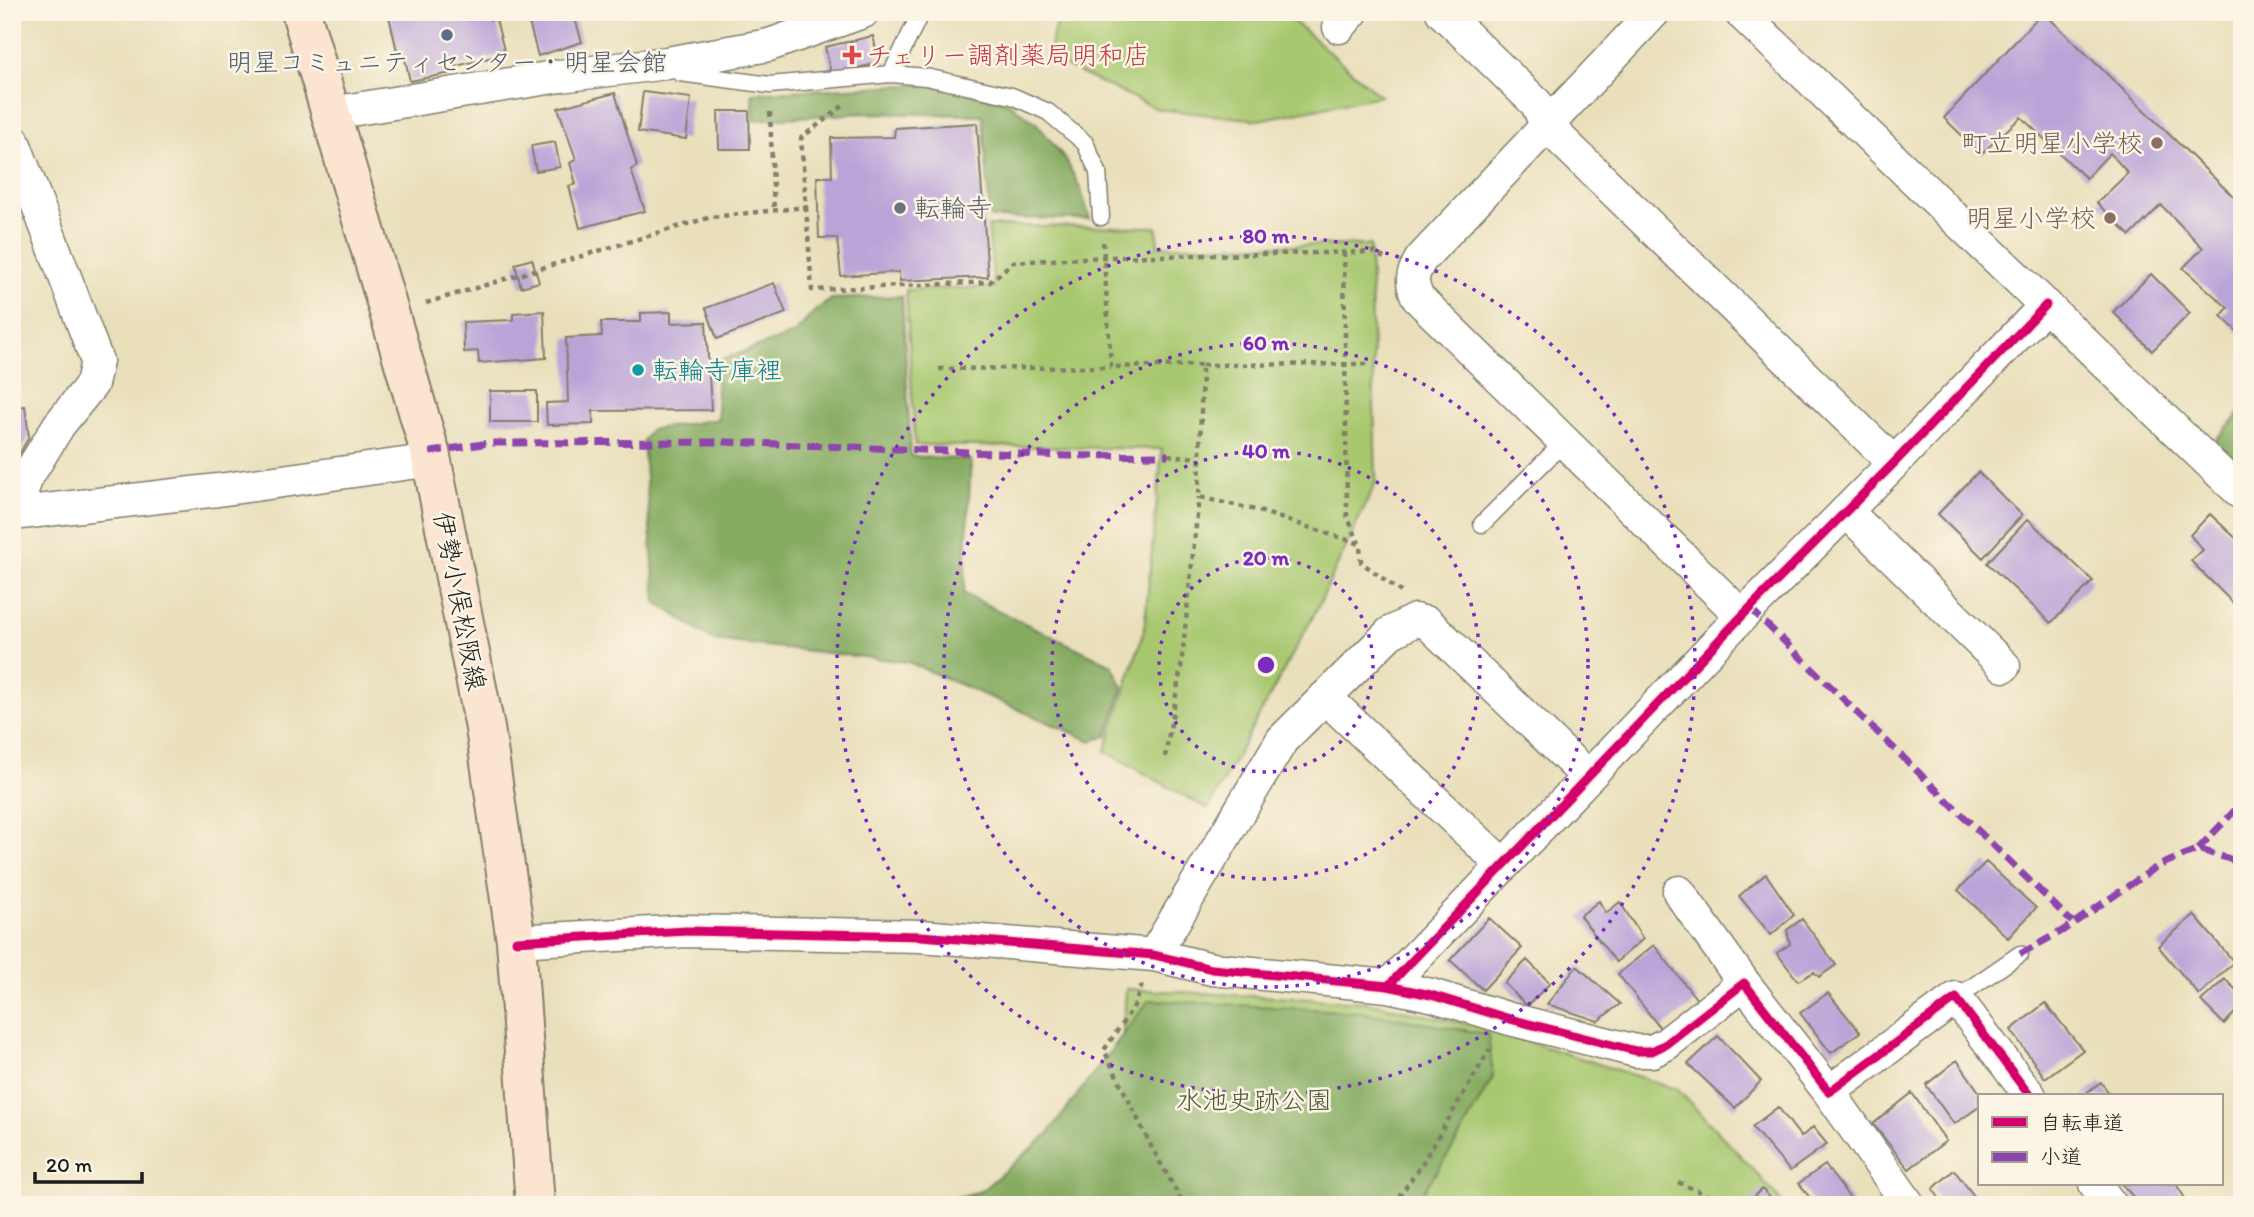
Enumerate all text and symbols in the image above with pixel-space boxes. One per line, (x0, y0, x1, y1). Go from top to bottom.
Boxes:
marker: 明星コミュニティセンター・明星会館 (439, 27, 455, 43)
place label: チェリー調剤薬局明和店 (866, 39, 1149, 71)
place label: 明星コミュニティセンター・明星会館 (227, 46, 667, 78)
marker: チェリー調剤薬局明和店 (844, 47, 860, 63)
place label: 町立明星小学校 (1961, 127, 2143, 159)
marker: 町立明星小学校 (2149, 135, 2165, 151)
place label: 転輪寺 (914, 192, 992, 224)
marker: 転輪寺 (892, 200, 908, 216)
place label: 明星小学校 (1966, 202, 2096, 234)
marker: 明星小学校 (2102, 210, 2118, 226)
text: 80 m (1243, 223, 1290, 248)
text: 60 m (1243, 330, 1290, 355)
place label: 転輪寺庫裡 (652, 354, 782, 386)
marker: 転輪寺庫裡 (630, 362, 646, 378)
text: 40 m (1242, 438, 1290, 463)
street label: 伊勢小俣松阪線 (427, 509, 493, 693)
text: 20 m (1243, 545, 1290, 570)
centre of rings (1254, 653, 1278, 677)
park label: 水池史跡公園 (1176, 1084, 1332, 1116)
legend (1978, 1094, 2222, 1186)
text: 自転車道 (2040, 1110, 2124, 1135)
scale bar (35, 1140, 142, 1184)
text: 小道 (2040, 1144, 2082, 1169)
text: 20 m (46, 1152, 93, 1177)

